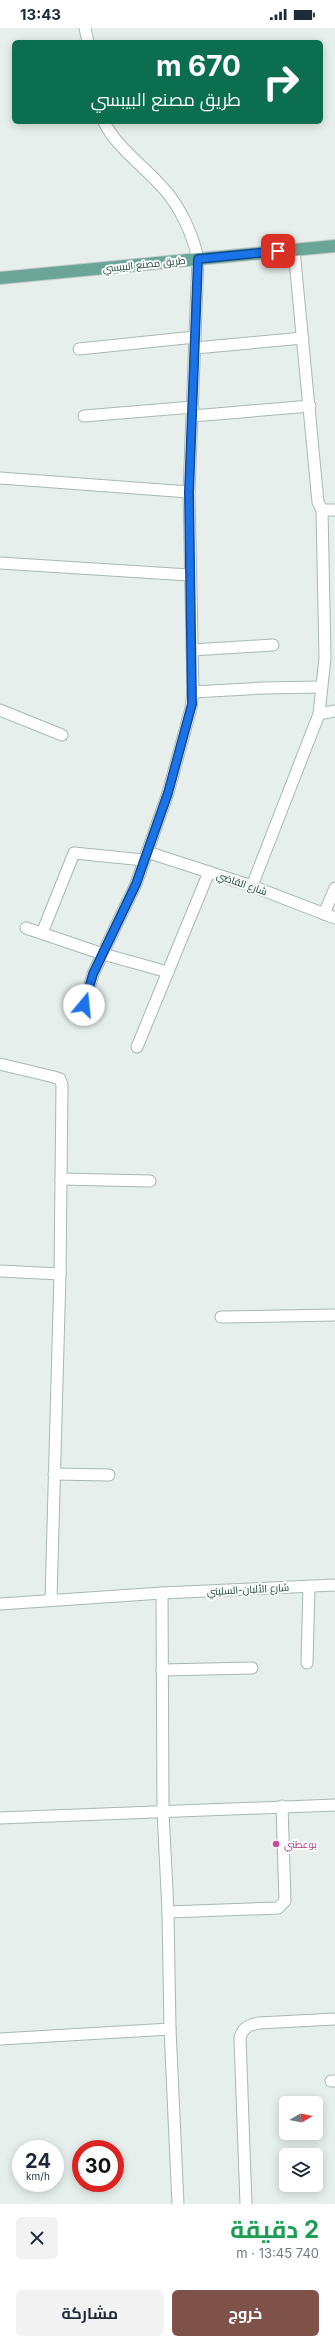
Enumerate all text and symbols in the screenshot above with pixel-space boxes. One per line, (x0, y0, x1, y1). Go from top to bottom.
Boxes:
text: 13:43 (20, 5, 61, 24)
text: 670 m (156, 49, 241, 83)
icon: right (255, 56, 307, 108)
text: طريق مصنع البيبسي (91, 89, 241, 110)
pin (261, 234, 295, 268)
icon: arrive (267, 240, 289, 262)
street label: طريق مصنع البيبسي (102, 254, 186, 276)
street label: شارع القاضي (214, 869, 269, 899)
position arrow (63, 984, 105, 1026)
street label: شارع الألبان-السليني (207, 1581, 290, 1599)
place label: بوعطني (284, 1838, 317, 1852)
marker: بوعطني (271, 1839, 281, 1849)
north arrow (279, 2096, 323, 2140)
map controls (279, 2096, 323, 2192)
speed limit sign: 30 (72, 2140, 124, 2192)
button: layers (279, 2148, 323, 2192)
text: 24 (25, 2149, 51, 2173)
text: km/h (26, 2170, 50, 2182)
text: 2 دقيقة (230, 2215, 319, 2244)
button: close (16, 2217, 58, 2259)
text: 740 m · 13:45 (236, 2245, 319, 2261)
button: مشاركة (16, 2290, 164, 2336)
button: خروج (172, 2290, 319, 2336)

